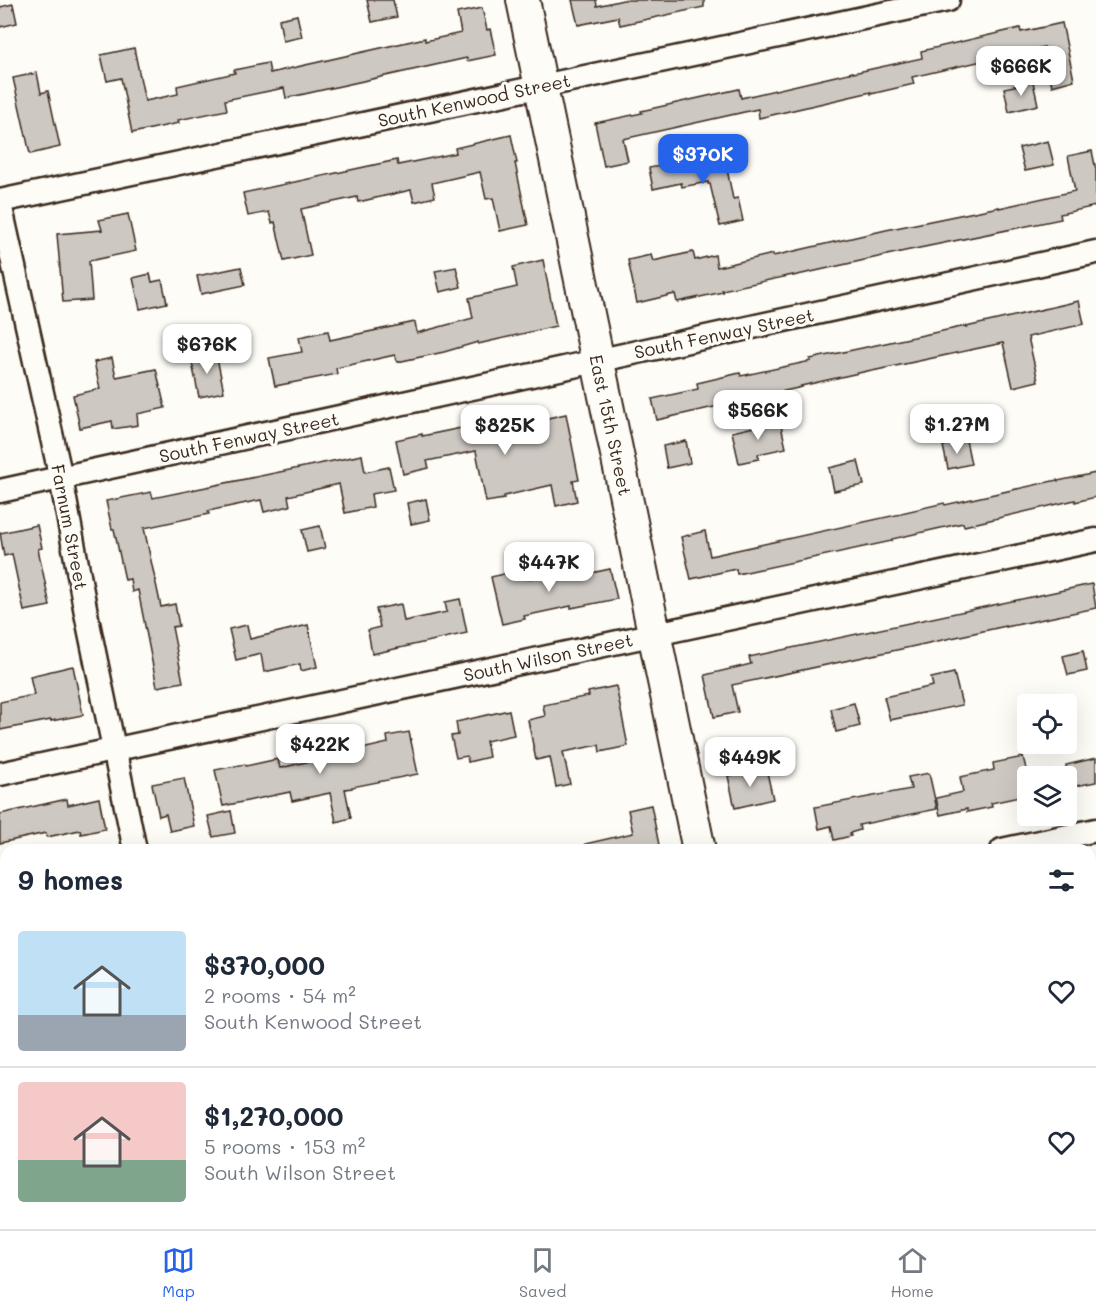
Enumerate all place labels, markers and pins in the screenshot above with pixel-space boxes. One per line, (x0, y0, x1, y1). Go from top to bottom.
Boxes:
pin: $666K (979, 46, 1063, 97)
pin: $370K (661, 134, 745, 185)
pin: $676K (165, 324, 249, 375)
pin: $566K (716, 390, 800, 441)
pin: $1.27M (908, 404, 1006, 455)
pin: $825K (463, 405, 547, 456)
pin: $447K (507, 542, 591, 593)
pin: $422K (278, 724, 362, 775)
pin: $449K (708, 737, 792, 788)

